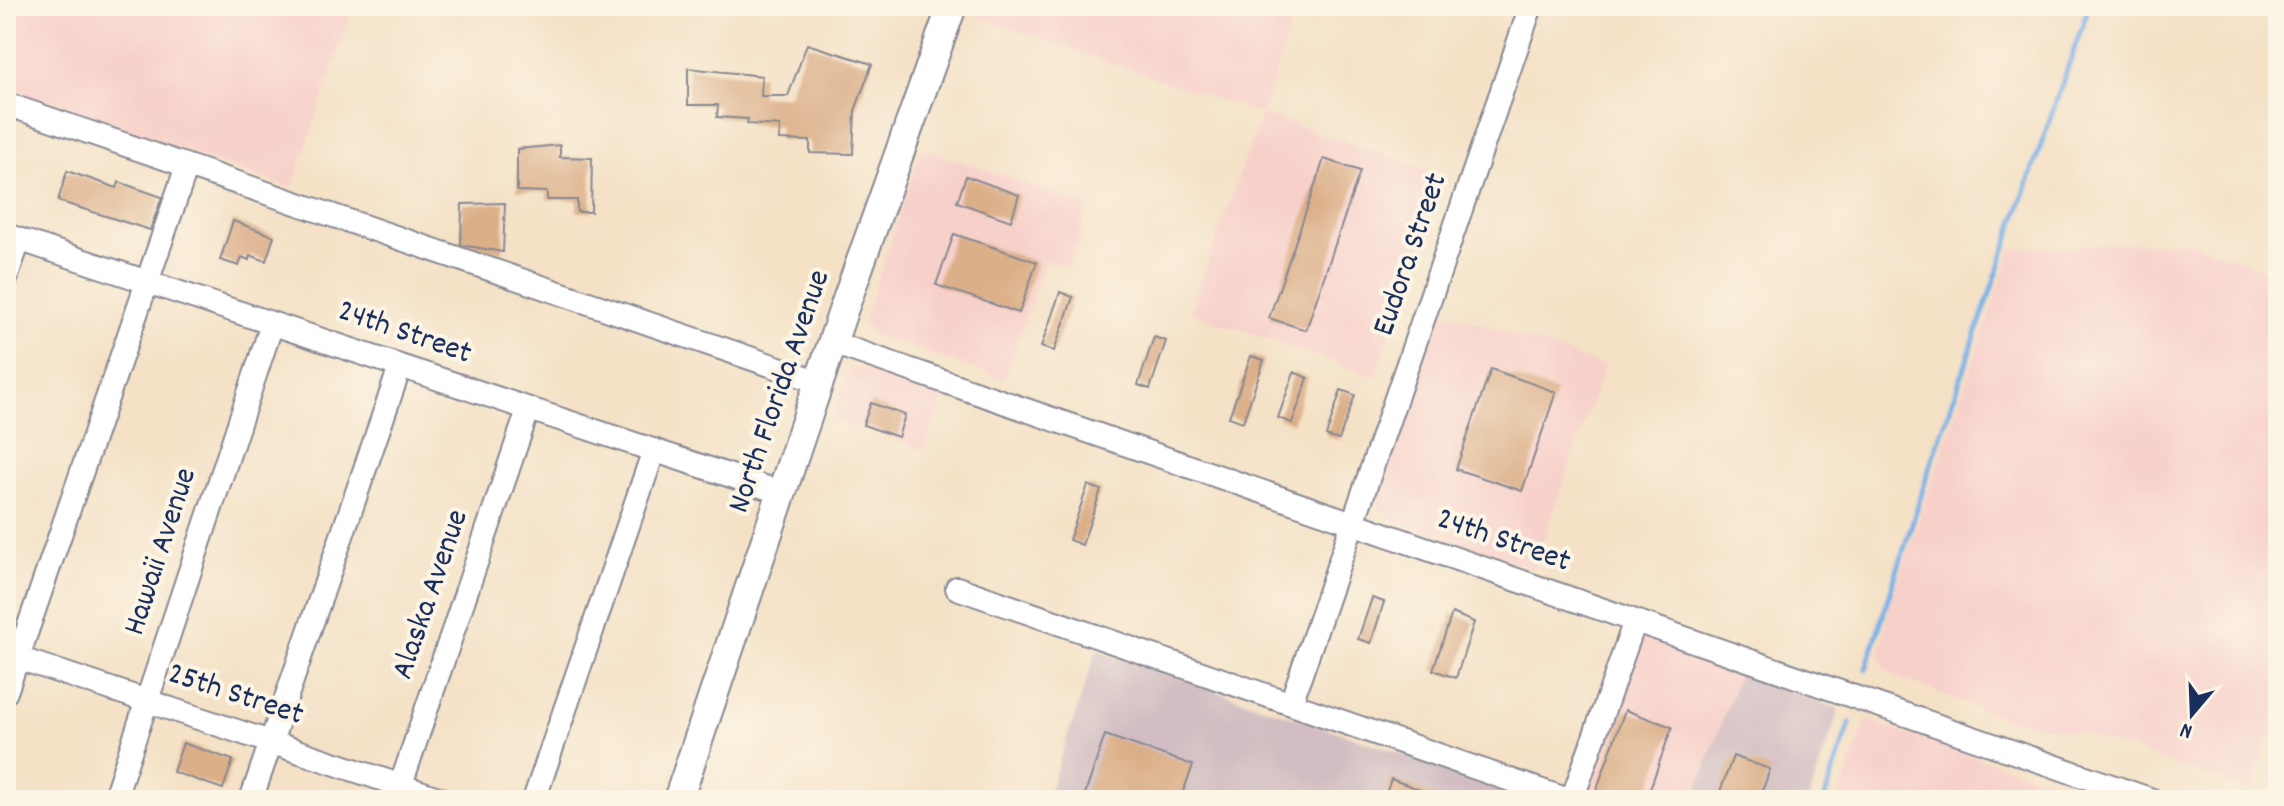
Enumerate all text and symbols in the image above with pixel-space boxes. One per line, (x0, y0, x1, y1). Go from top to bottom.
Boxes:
street label: Eudora Street (1363, 167, 1461, 343)
street label: North Florida Avenue (718, 264, 844, 520)
street label: 24th Street (331, 290, 477, 378)
street label: Hawaii Avenue (113, 462, 211, 642)
street label: 24th Street (1430, 498, 1576, 586)
street label: Alaska Avenue (382, 504, 482, 686)
street label: 25th Street (161, 652, 309, 740)
north arrow (2152, 674, 2232, 754)
text: N (2176, 713, 2197, 746)

